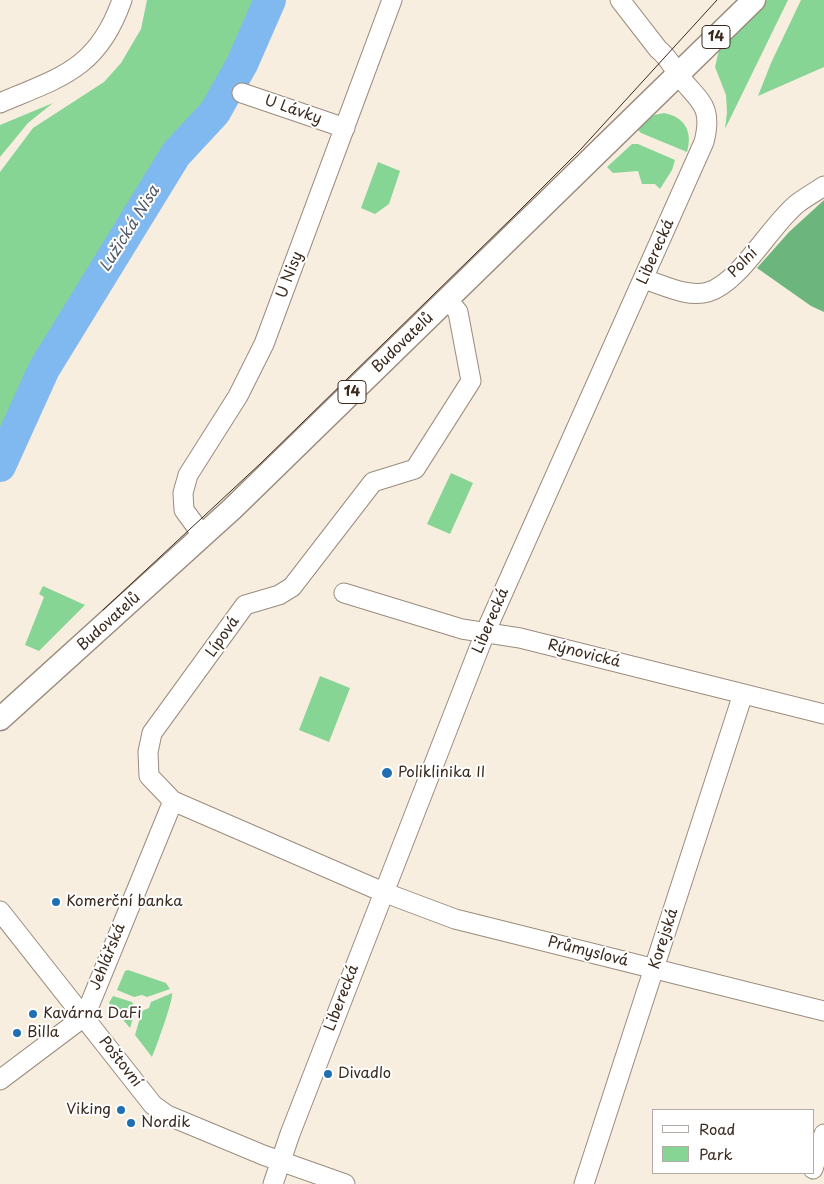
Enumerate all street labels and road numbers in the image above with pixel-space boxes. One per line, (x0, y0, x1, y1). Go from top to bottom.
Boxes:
road number: 14 (702, 26, 730, 48)
street label: U Lávky (262, 92, 324, 128)
street label: Liberecká (634, 217, 678, 287)
street label: Polní (724, 244, 762, 282)
street label: U Nisy (273, 249, 307, 301)
street label: Budovatelů (369, 309, 437, 377)
road number: 14 (338, 381, 366, 404)
street label: Liberecká (469, 586, 513, 656)
street label: Budovatelů (74, 589, 144, 655)
street label: Lípová (203, 613, 243, 661)
street label: Rýnovická (546, 636, 622, 672)
street label: Korejská (646, 906, 682, 972)
street label: Jehlářská (86, 921, 130, 993)
street label: Průmyslová (546, 933, 630, 971)
street label: Liberecká (321, 962, 363, 1034)
street label: Poštovní (95, 1033, 145, 1091)

